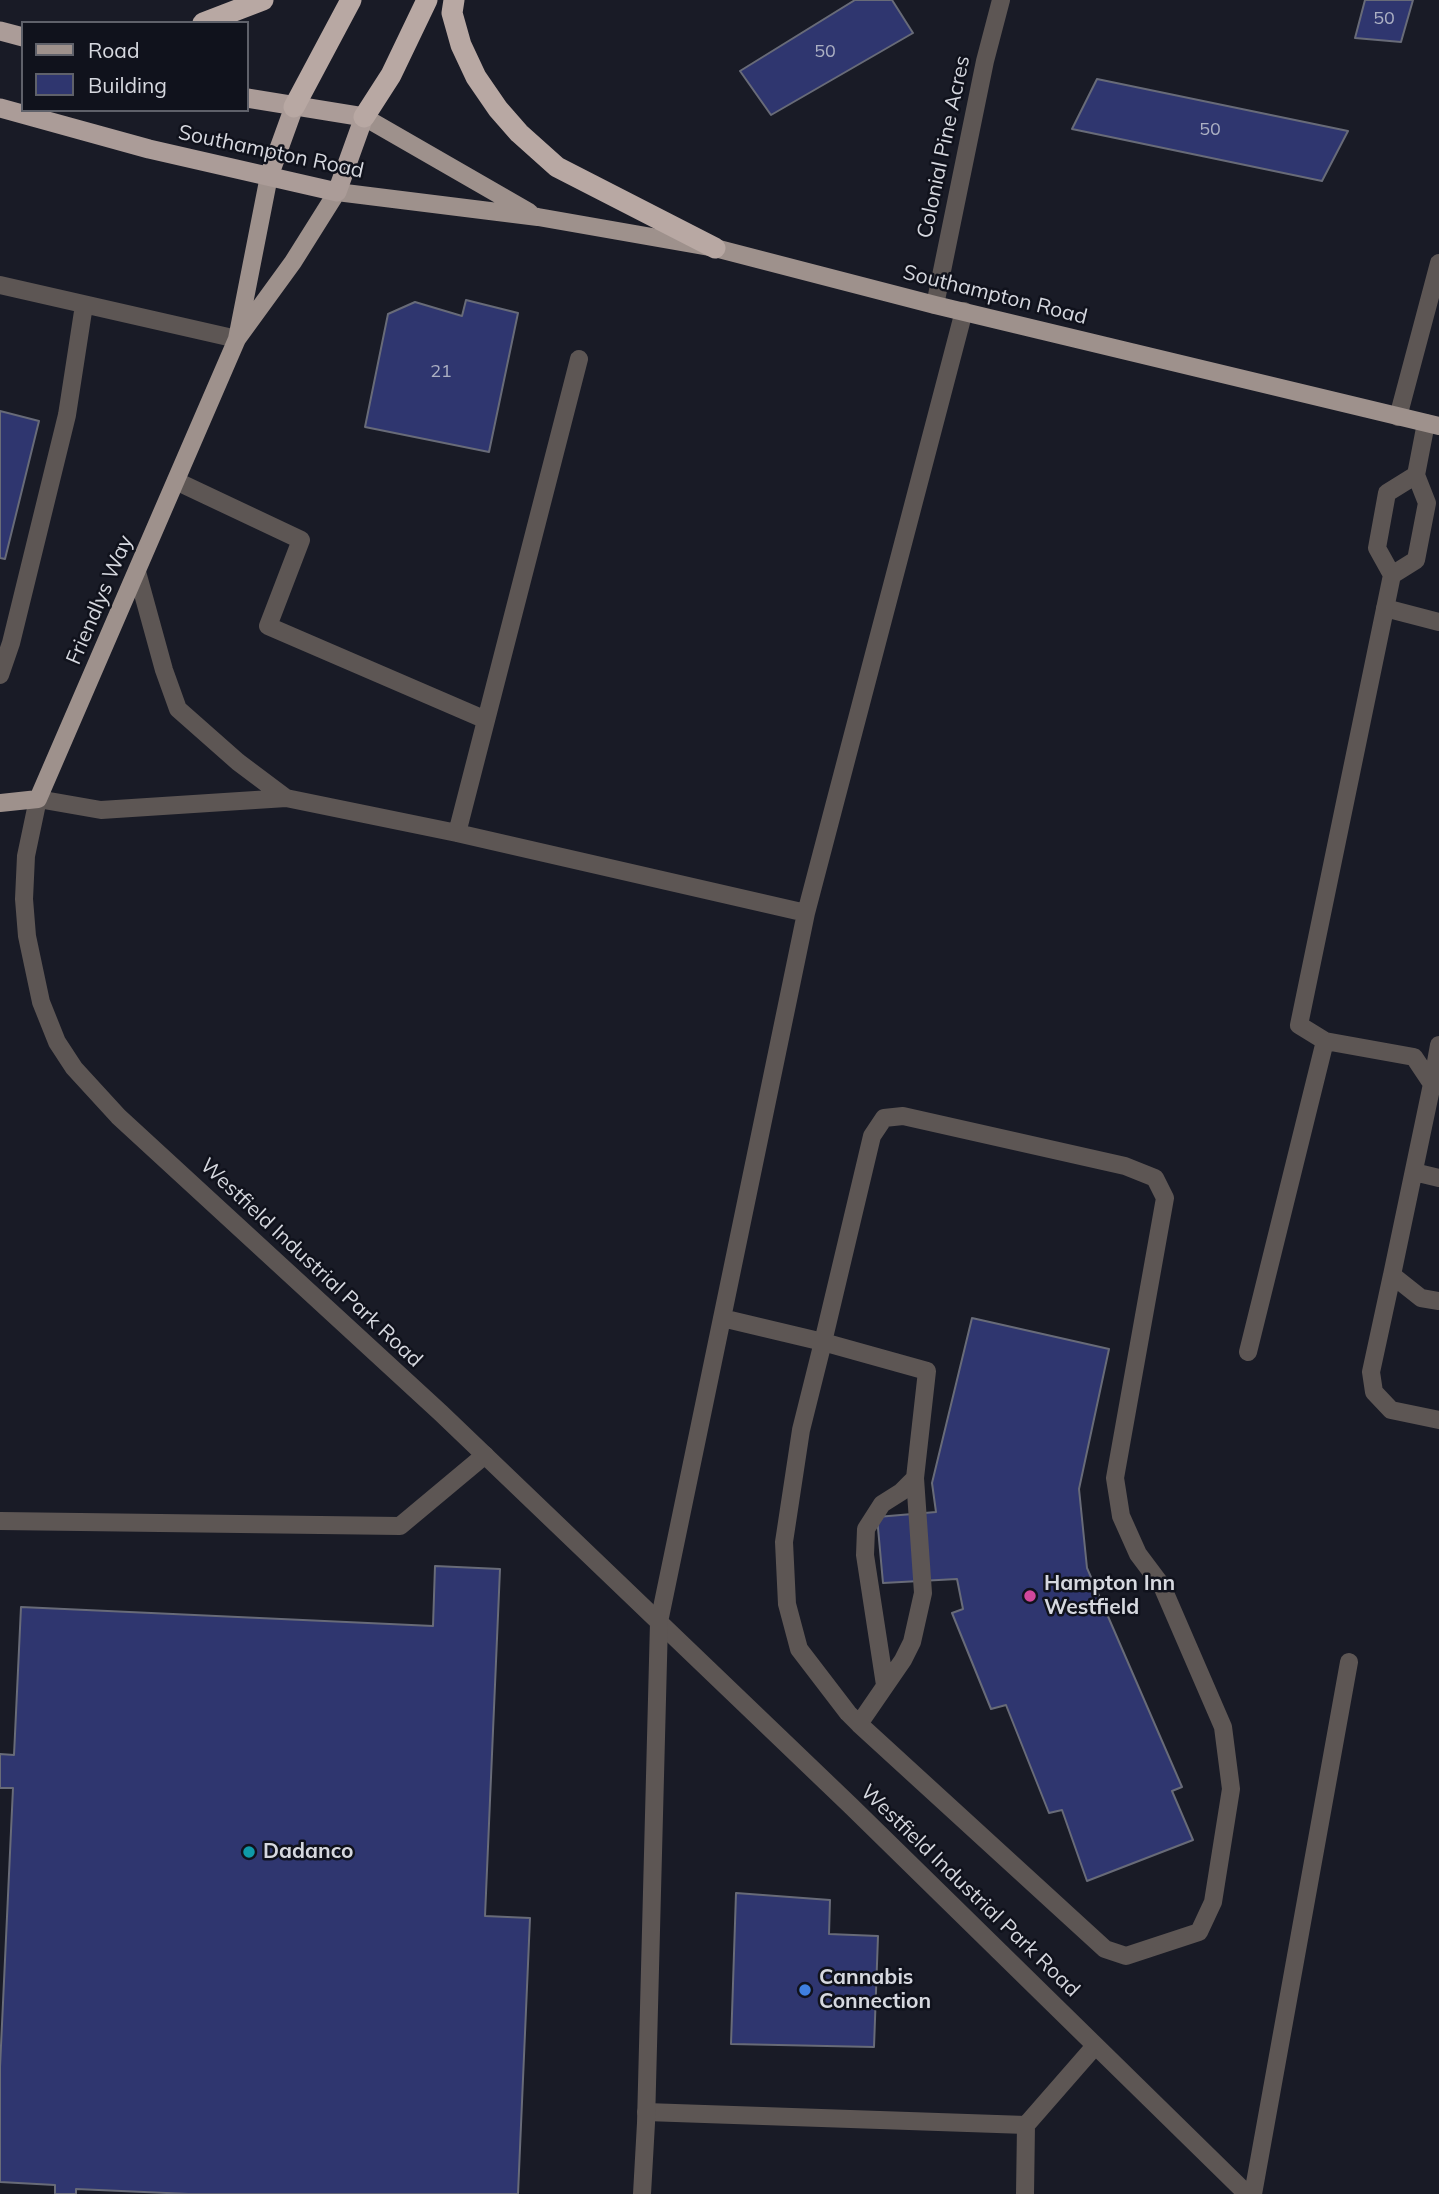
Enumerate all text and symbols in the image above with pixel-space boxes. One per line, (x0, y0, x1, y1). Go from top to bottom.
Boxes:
house number: 50 (1373, 8, 1395, 30)
legend (21, 21, 248, 112)
text: Road (88, 37, 139, 63)
house number: 50 (814, 41, 836, 63)
street label: Colonial Pine Acres (912, 53, 976, 241)
text: Building (88, 72, 167, 98)
house number: 50 (1199, 119, 1221, 141)
street label: Southampton Road (176, 120, 366, 184)
street label: Southampton Road (900, 260, 1090, 330)
house number: 21 (430, 361, 452, 383)
street label: Friendlys Way (61, 531, 139, 669)
street label: Westfield Industrial Park Road (195, 1153, 427, 1373)
place label: Hampton Inn Westfield (1044, 1571, 1175, 1621)
marker: Hampton Inn Westfield (1022, 1588, 1038, 1604)
street label: Westfield Industrial Park Road (855, 1780, 1085, 2002)
place label: Dadanco (263, 1839, 354, 1865)
marker: Dadanco (241, 1844, 257, 1860)
place label: Cannabis Connection (819, 1965, 931, 2015)
marker: Cannabis Connection (797, 1982, 813, 1998)

